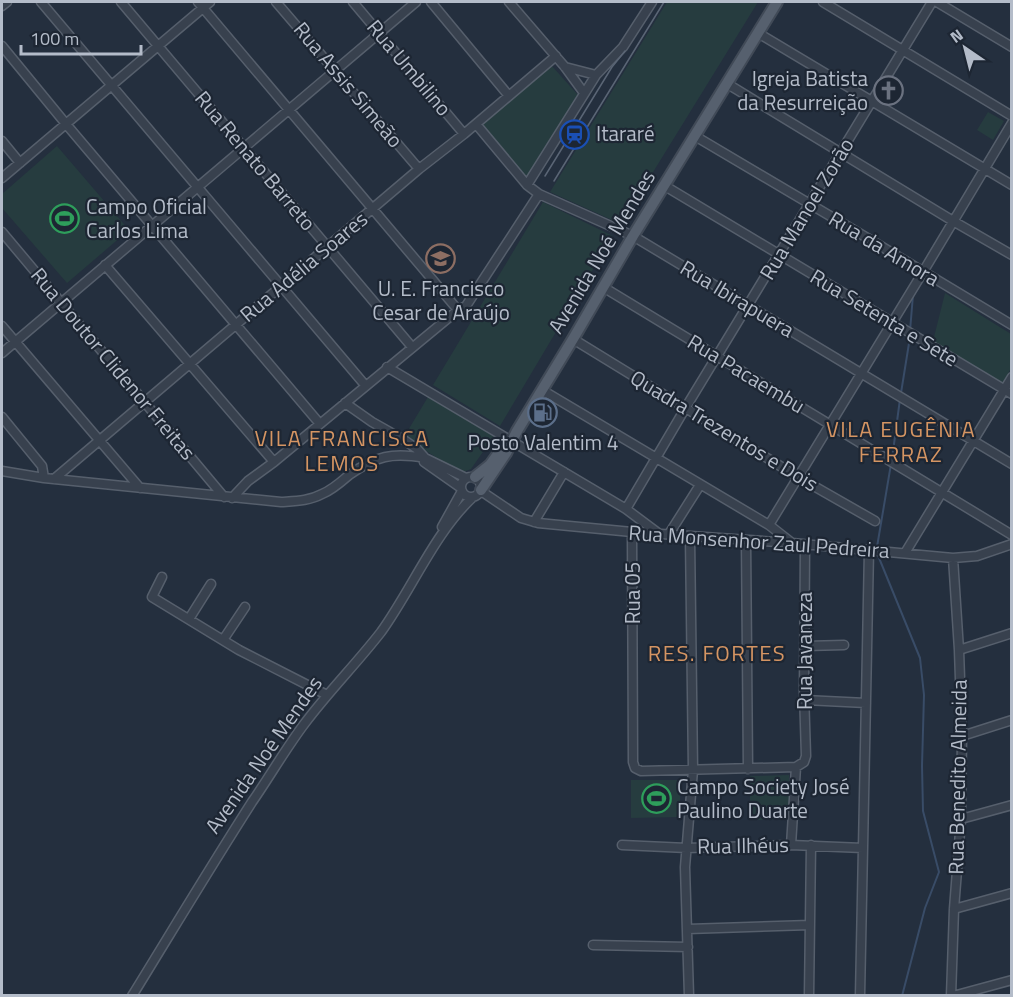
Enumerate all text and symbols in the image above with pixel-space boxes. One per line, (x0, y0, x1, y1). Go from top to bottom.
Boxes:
street label: Rua Umbilino (360, 12, 460, 123)
street label: Rua Assis Simeão (286, 14, 411, 154)
scale bar (21, 18, 141, 56)
north arrow (935, 18, 995, 78)
text: N (945, 23, 968, 49)
text: 100 m (30, 25, 79, 52)
place label: Igreja Batista da Resurreição (737, 62, 868, 118)
church icon: Igreja Batista da Resurreição (873, 75, 905, 107)
street label: Rua Renato Barreto (188, 83, 324, 237)
place label: Itararé (596, 117, 655, 149)
station icon: Itararé (559, 118, 591, 150)
street label: Rua Manoel Zorão (751, 131, 861, 286)
street label: Avenida Noé Mendes (540, 163, 663, 339)
place label: Campo Oficial Carlos Lima (86, 190, 207, 246)
street label: Rua da Amora (823, 202, 946, 294)
sports icon: Campo Oficial Carlos Lima (49, 203, 81, 235)
street label: Rua Adélia Soares (232, 203, 374, 329)
school or university icon: U. E. Francisco Cesar de Araújo (425, 242, 457, 274)
street label: Rua Ibirapuera (674, 251, 801, 345)
street label: Rua Doutor Clidenor Freitas (24, 260, 204, 467)
street label: Rua Setenta e Sete (804, 260, 965, 374)
place label: U. E. Francisco Cesar de Araújo (372, 272, 510, 328)
street label: Rua Pacaembu (682, 325, 811, 421)
street label: Quadra Trezentos e Dois (624, 361, 825, 499)
fuel station icon: Posto Valentim 4 (527, 396, 559, 428)
district label: VILA EUGÊNIA FERRAZ (826, 412, 976, 471)
district label: VILA FRANCISCA LEMOS (254, 421, 430, 480)
place label: Posto Valentim 4 (467, 426, 619, 458)
street label: Rua Monsenhor Zaul Pedreira (628, 516, 891, 566)
street label: Rua 05 (616, 562, 648, 624)
street label: Rua Javaneza (788, 591, 820, 710)
district label: RES. FORTES (648, 636, 786, 670)
street label: Avenida Noé Mendes (197, 669, 330, 840)
street label: Rua Benedito Almeida (939, 679, 975, 875)
place label: Campo Society José Paulino Duarte (677, 770, 850, 826)
sports icon: Campo Society José Paulino Duarte (640, 783, 672, 815)
street label: Rua Ilhéus (697, 828, 789, 862)

